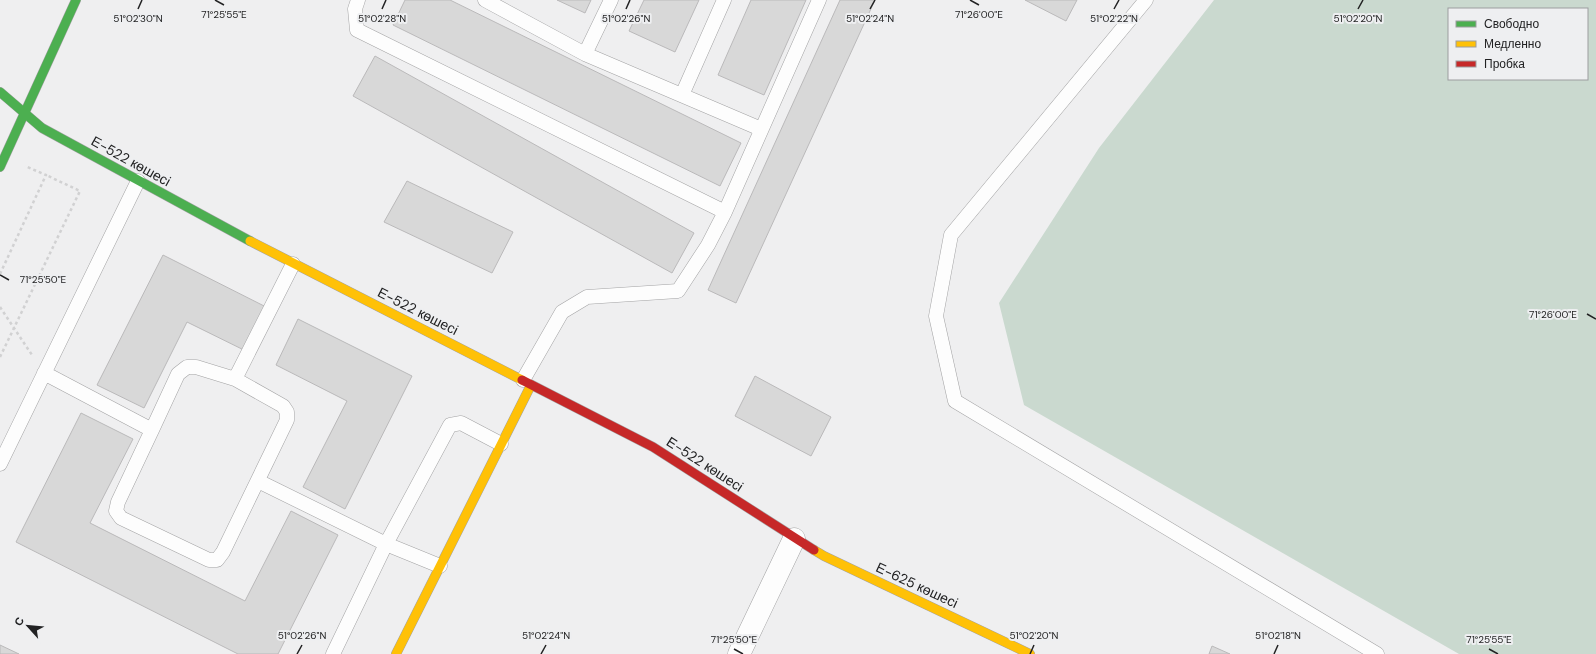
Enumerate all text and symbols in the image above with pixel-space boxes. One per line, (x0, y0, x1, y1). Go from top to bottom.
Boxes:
text: 71°25'55"E (201, 8, 247, 21)
text: 71°26'00"E (955, 8, 1003, 21)
legend (1448, 8, 1588, 80)
text: 51°02'30"N (113, 12, 163, 25)
text: 51°02'28"N (358, 12, 406, 25)
text: 51°02'26"N (602, 12, 650, 25)
text: 51°02'24"N (846, 12, 894, 25)
text: 51°02'22"N (1090, 12, 1138, 25)
text: 51°02'20"N (1333, 12, 1383, 25)
text: Свободно (1484, 16, 1539, 32)
text: Медленно (1484, 36, 1541, 52)
text: Пробка (1484, 56, 1525, 72)
street label: Е-522 көшесі (88, 132, 174, 190)
text: 71°25'50"E (20, 273, 67, 286)
street label: Е-522 көшесі (375, 283, 461, 339)
text: 71°26'00"E (1529, 308, 1577, 321)
street label: Е-522 көшесі (663, 432, 747, 496)
street label: Е-625 көшесі (873, 558, 961, 612)
north arrow (8, 606, 48, 646)
text: С (11, 615, 27, 628)
text: 51°02'26"N (278, 629, 326, 642)
text: 51°02'24"N (522, 629, 570, 642)
text: 51°02'20"N (1009, 629, 1059, 642)
text: 51°02'18"N (1255, 629, 1301, 642)
text: 71°25'50"E (711, 633, 758, 646)
text: 71°25'55"E (1466, 633, 1512, 646)

